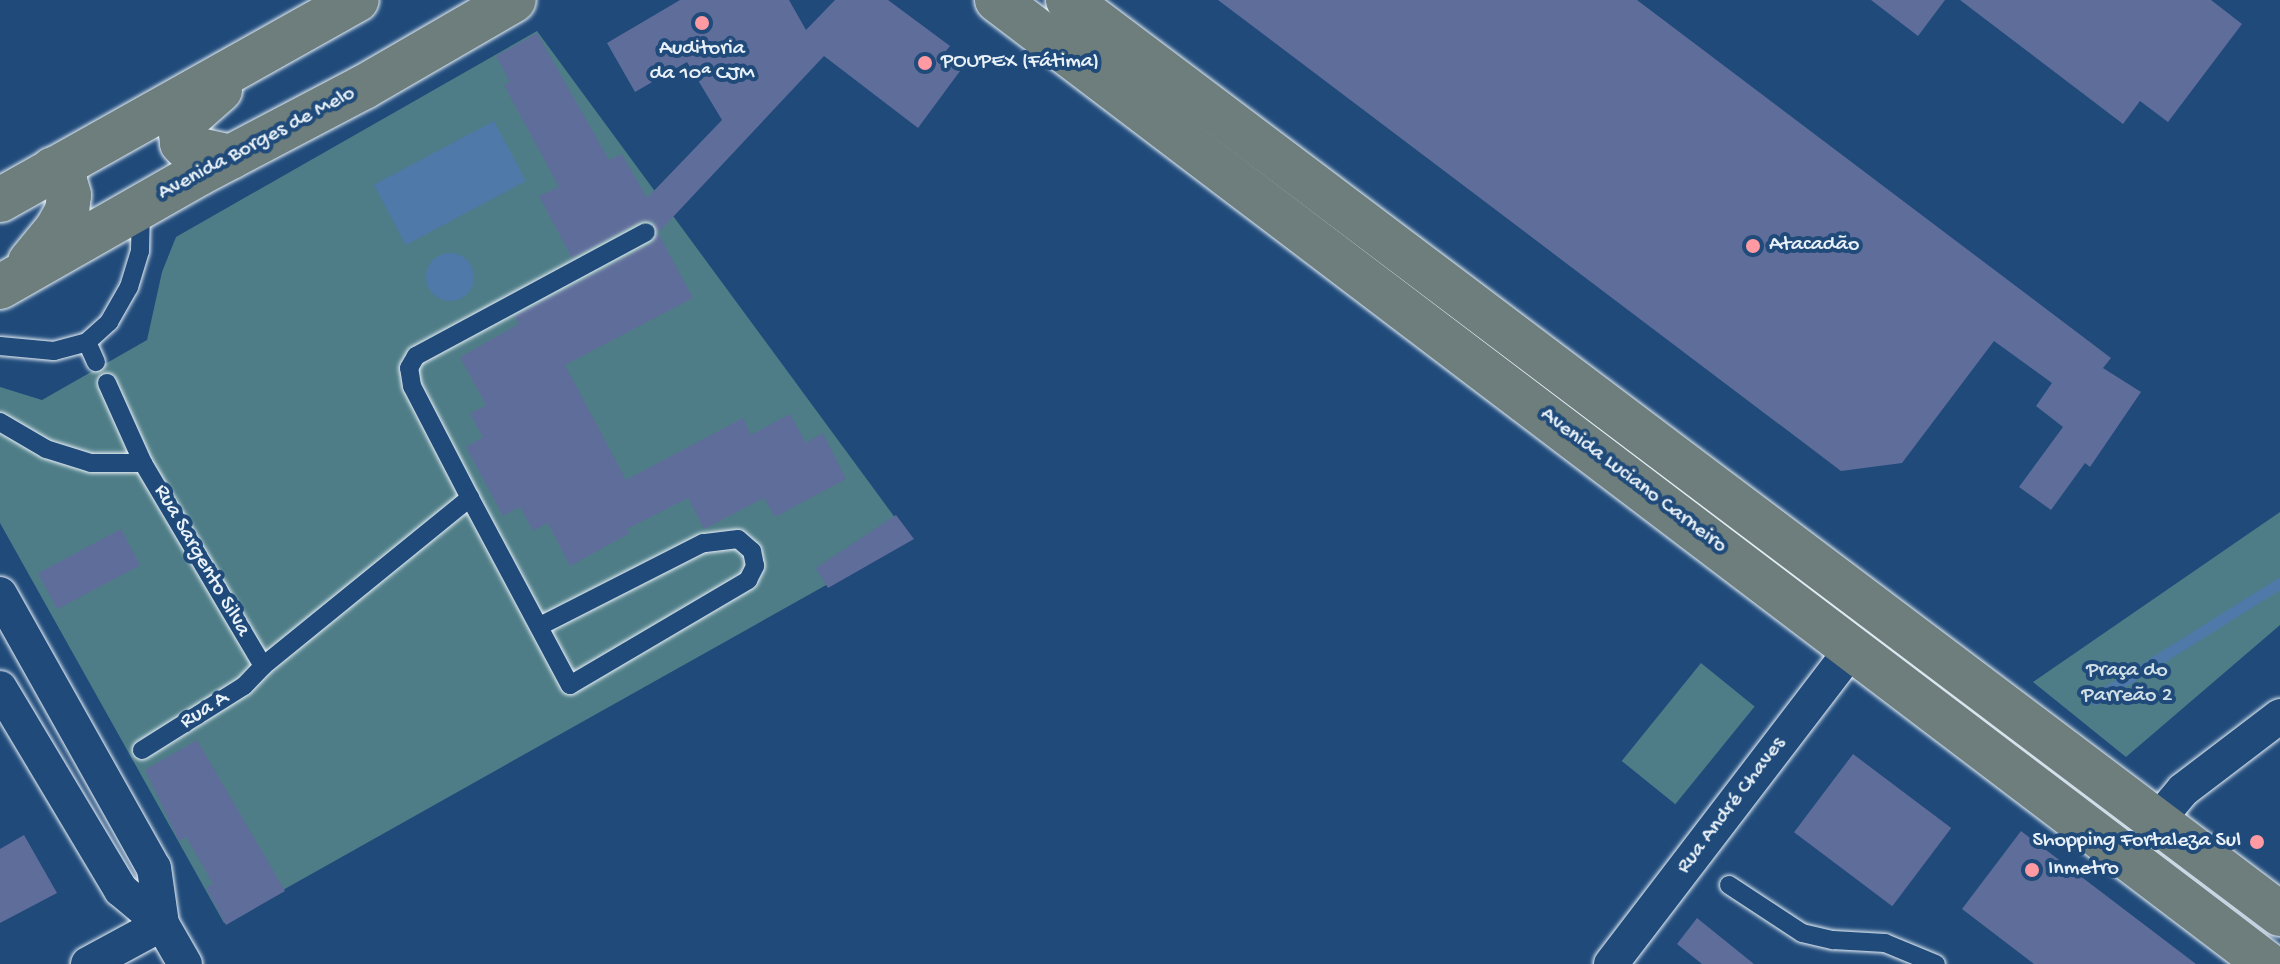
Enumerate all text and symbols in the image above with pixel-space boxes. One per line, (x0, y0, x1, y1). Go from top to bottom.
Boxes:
marker: Auditoria da 10ª CJM (693, 14, 711, 32)
place label: Auditoria da 10ª CJM (649, 36, 755, 88)
place label: POUPEX (Fátima) (941, 50, 1099, 76)
marker: POUPEX (Fátima) (916, 54, 934, 72)
street label: Avenida Borges de Melo (154, 81, 360, 207)
place label: Atacadão (1769, 233, 1859, 259)
marker: Atacadão (1744, 237, 1762, 255)
street label: Avenida Luciano Carneiro (1534, 402, 1732, 560)
street label: Rua Sargento Silva (147, 480, 255, 642)
park label: Praça do Parreão 2 (2082, 658, 2172, 710)
street label: Rua A (176, 686, 234, 736)
street label: Rua André Chaves (1672, 732, 1792, 880)
place label: Shopping Fortaleza Sul (2033, 829, 2241, 855)
marker: Shopping Fortaleza Sul (2248, 833, 2266, 851)
place label: Inmetro (2048, 857, 2119, 883)
marker: Inmetro (2023, 861, 2041, 879)

